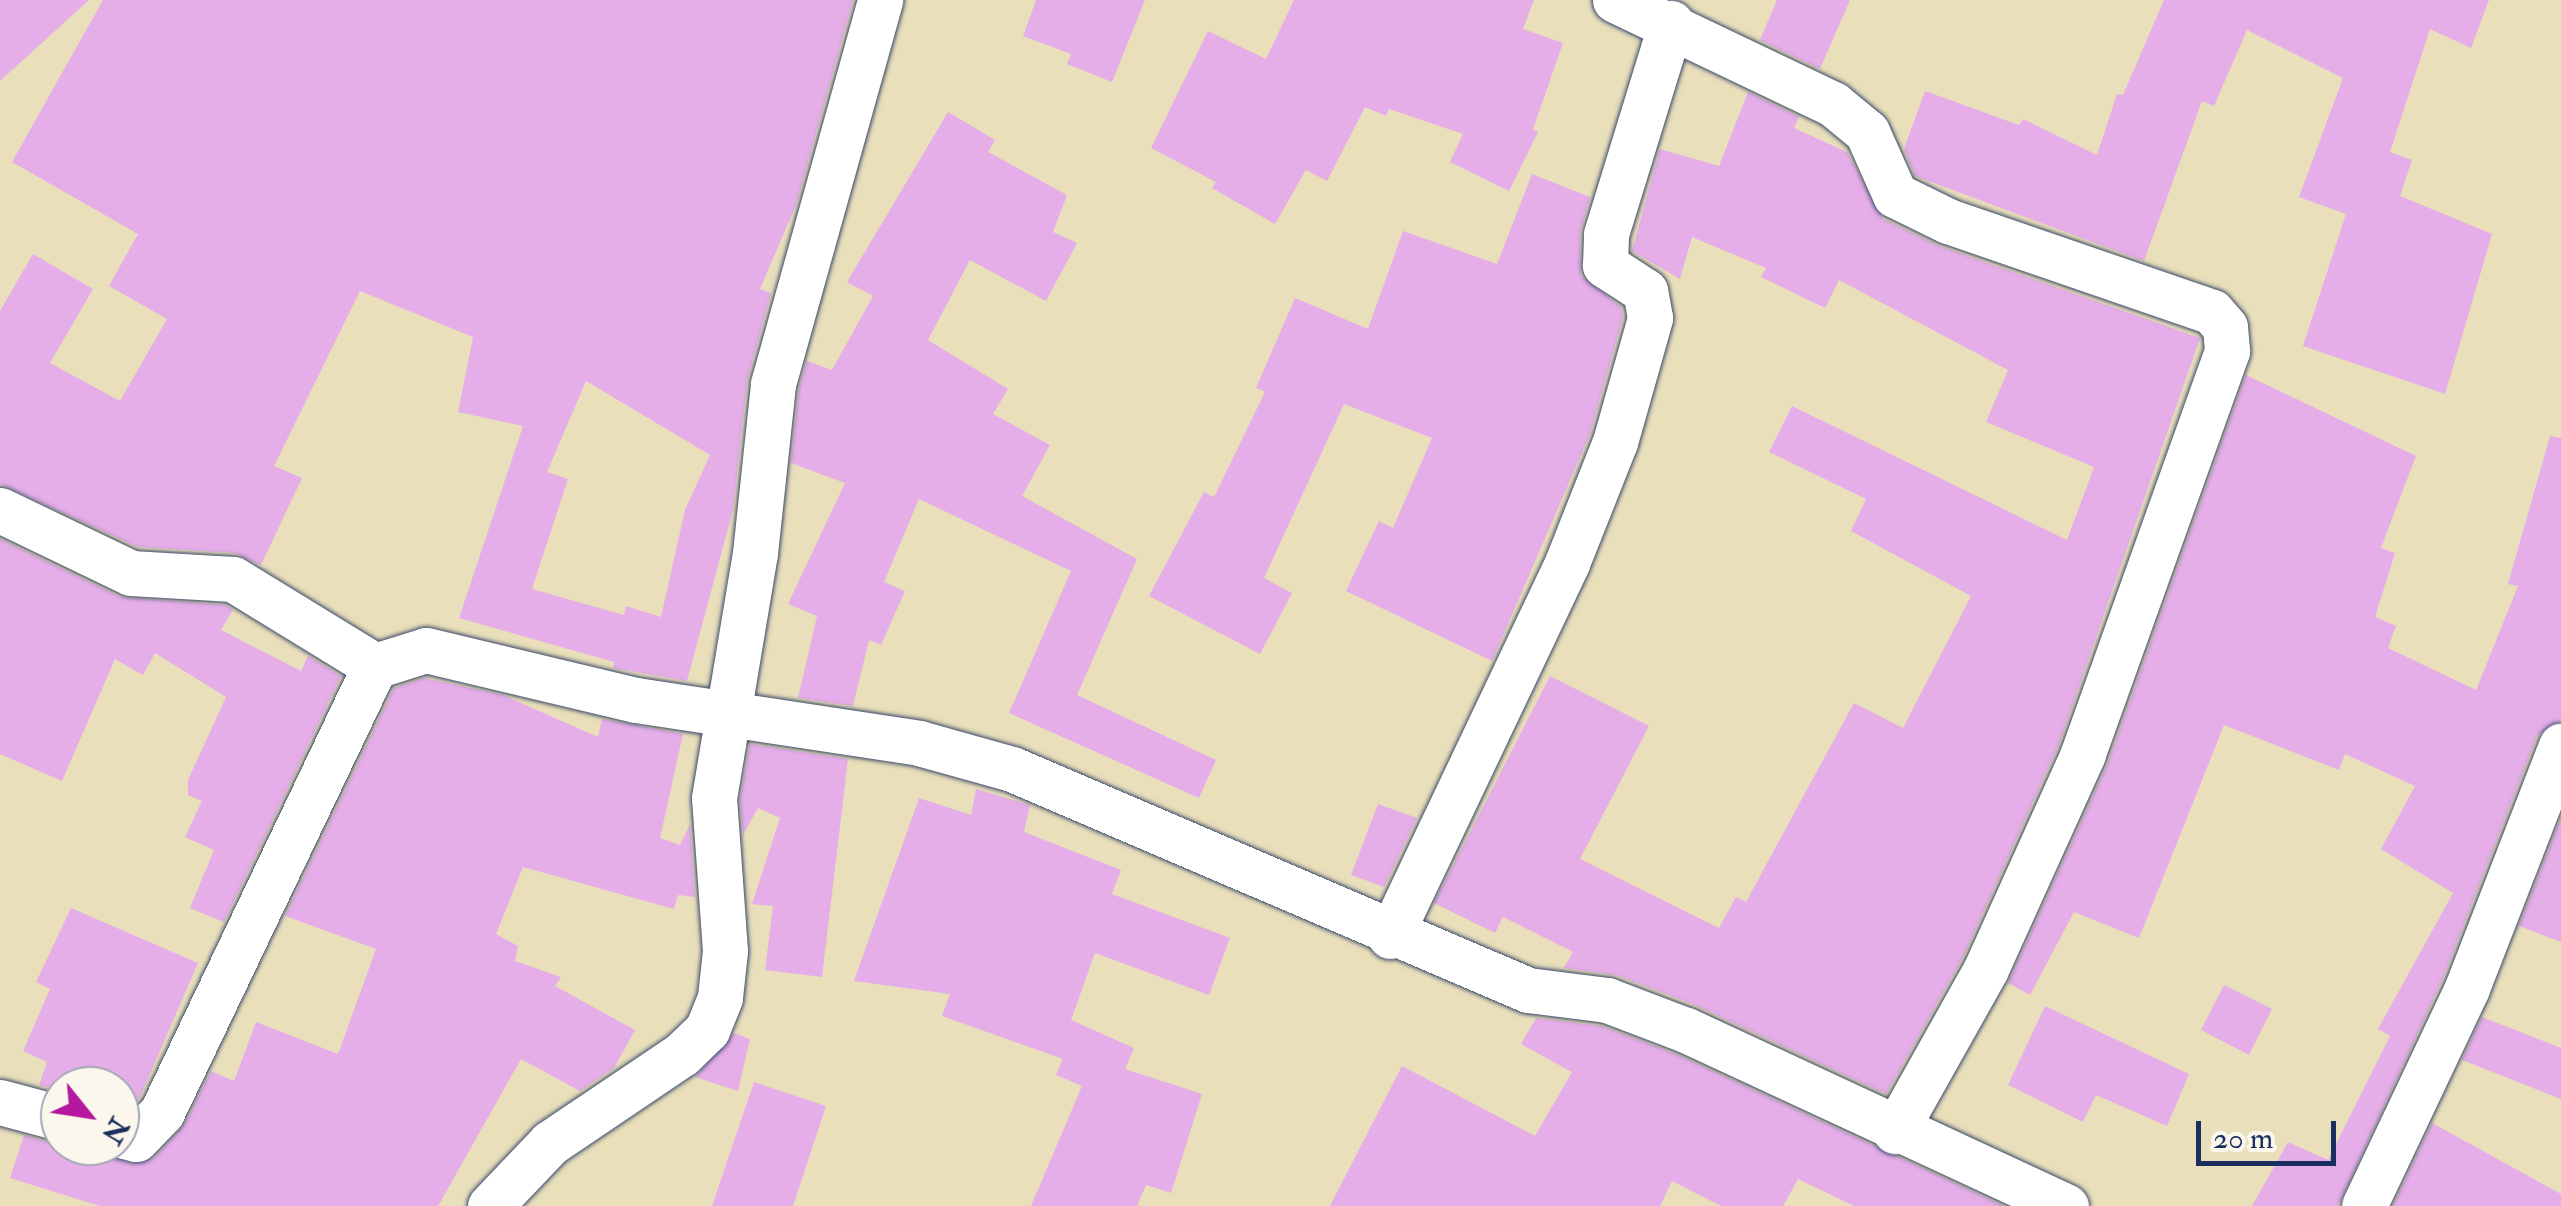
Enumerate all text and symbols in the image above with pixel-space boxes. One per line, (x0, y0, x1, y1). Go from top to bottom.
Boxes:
north arrow (40, 1066, 140, 1166)
scale bar (2201, 1101, 2341, 1163)
text: N (93, 1111, 136, 1150)
text: 20 m (2213, 1120, 2273, 1157)

